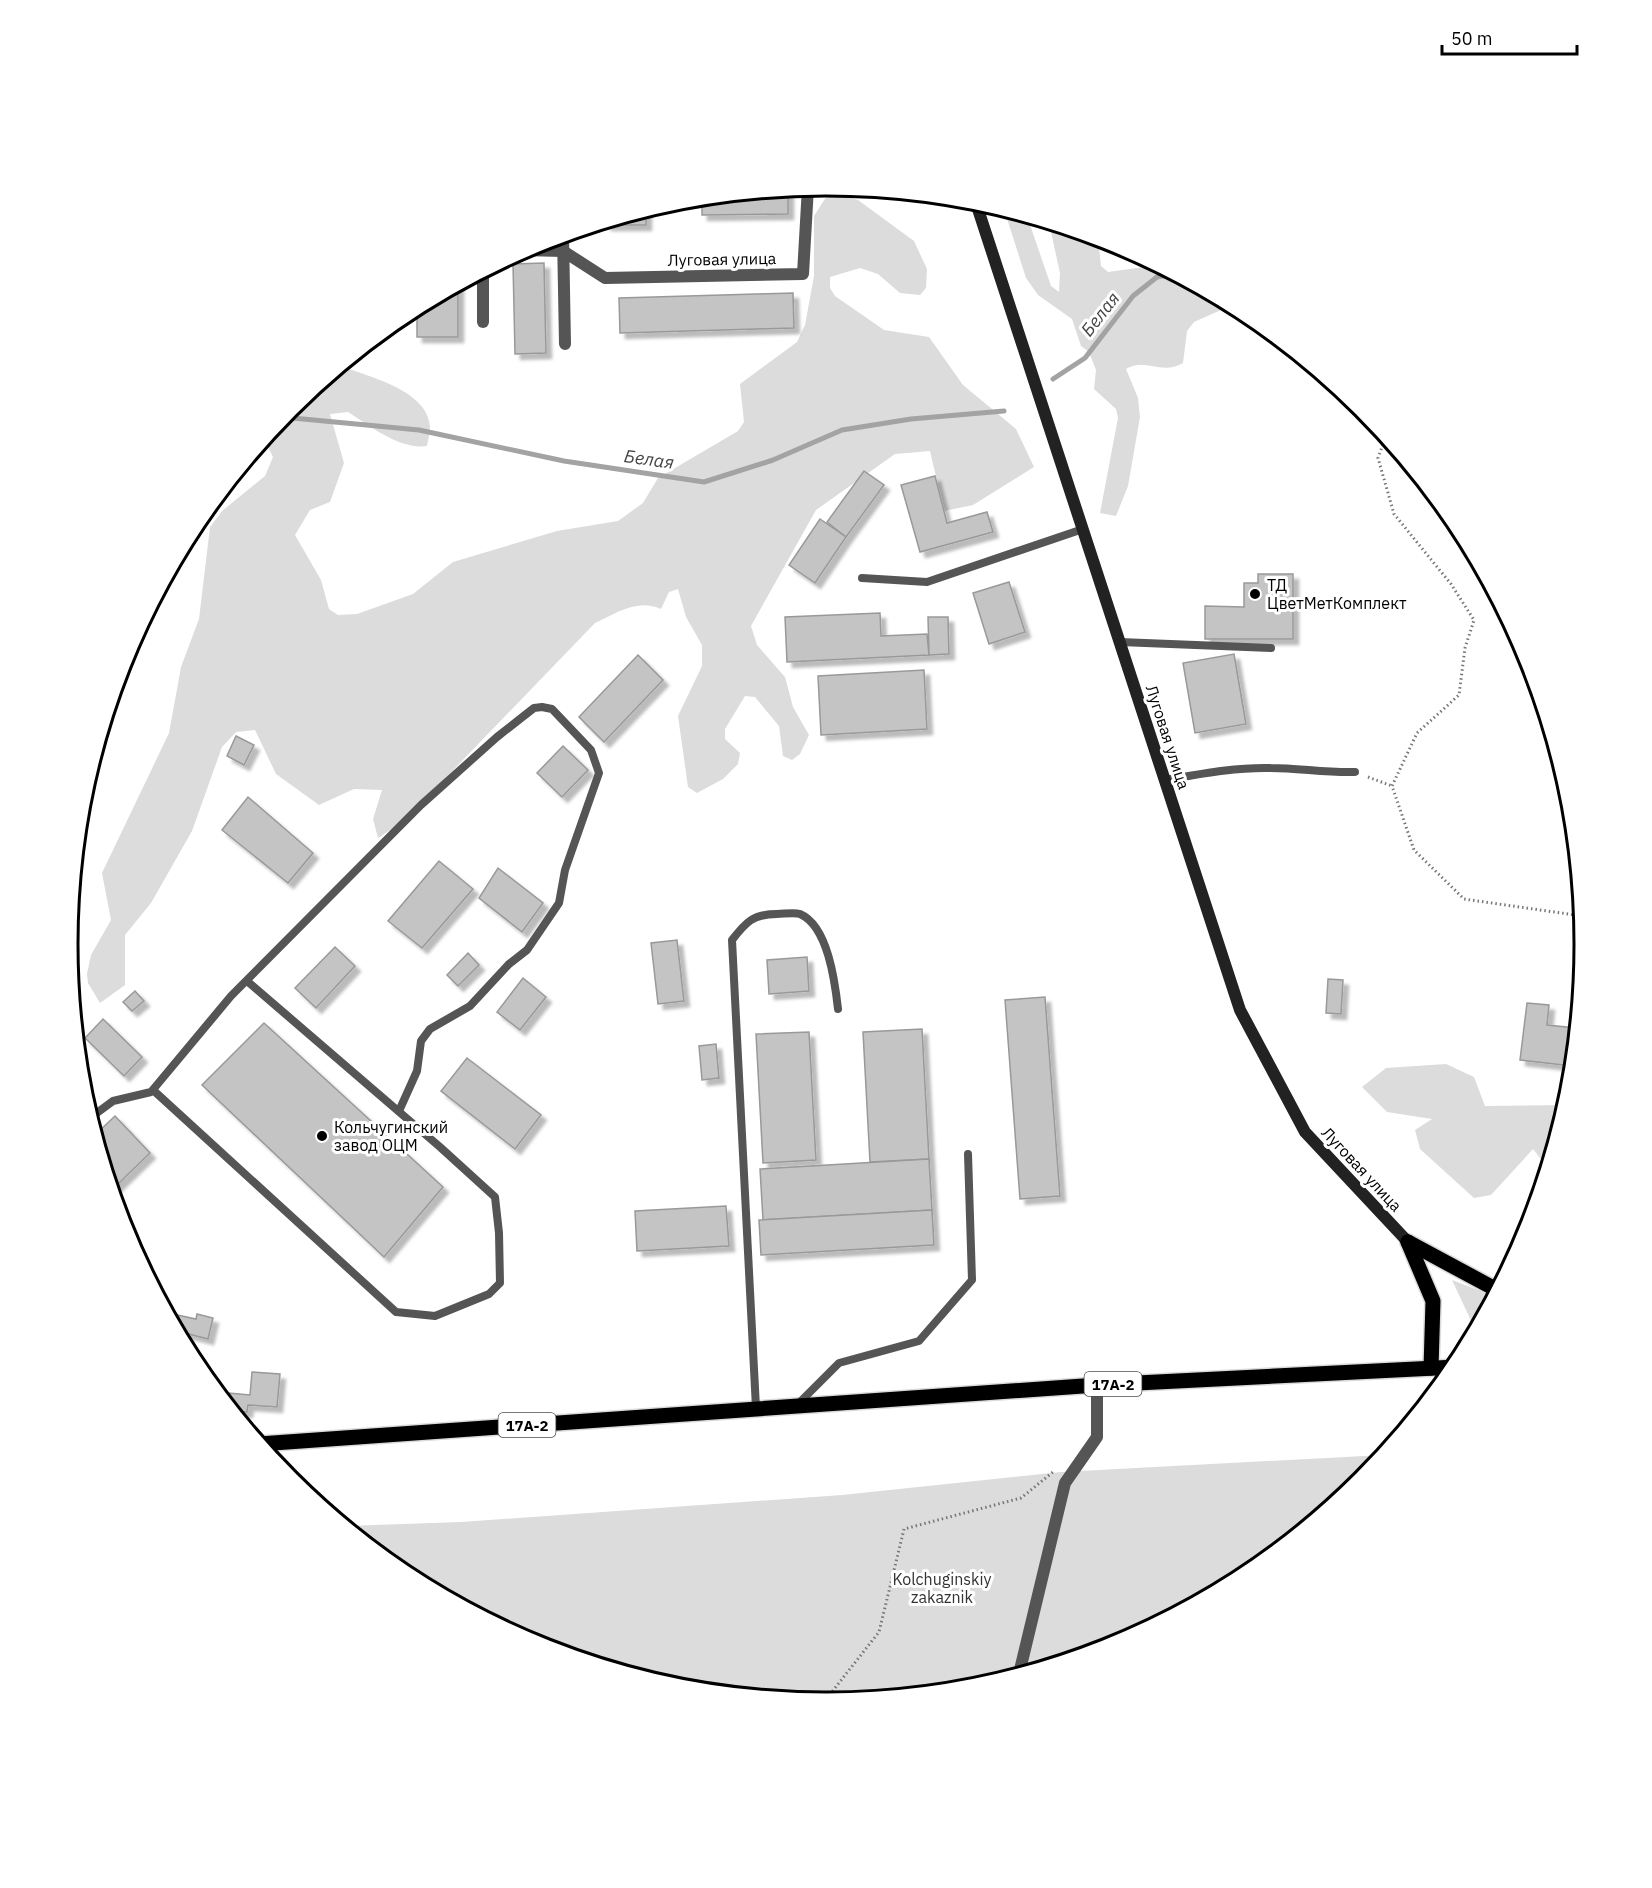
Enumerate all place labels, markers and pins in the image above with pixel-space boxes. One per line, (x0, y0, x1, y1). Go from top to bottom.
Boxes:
place label: ТД ЦветМетКомплект (1267, 575, 1407, 613)
marker: ТД ЦветМетКомплект (1248, 587, 1262, 601)
place label: Кольчугинский завод ОЦМ (334, 1117, 448, 1155)
marker: Кольчугинский завод ОЦМ (315, 1129, 329, 1143)

